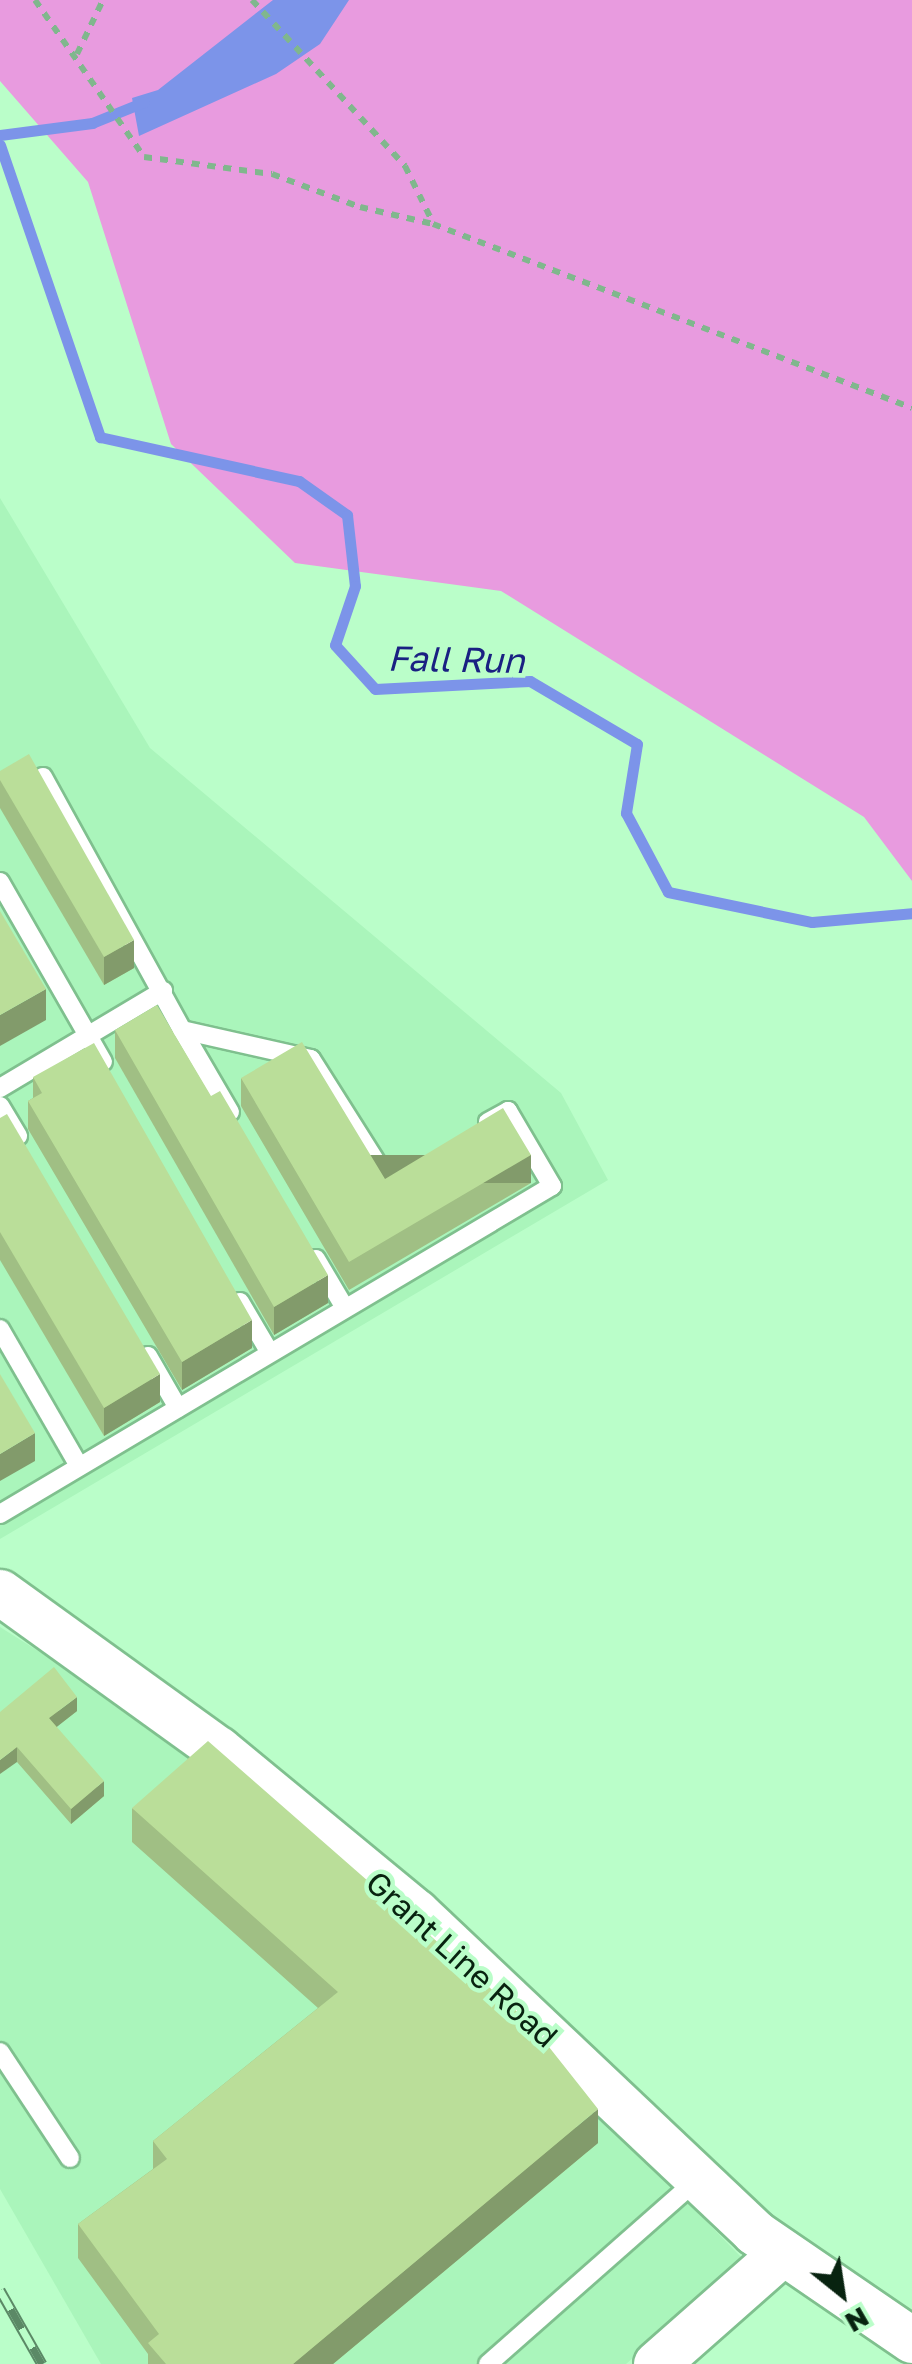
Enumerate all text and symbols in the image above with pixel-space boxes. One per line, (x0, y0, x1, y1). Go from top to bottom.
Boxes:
water label: Fall Run (387, 637, 525, 681)
street label: Grant Line Road (358, 1863, 566, 2055)
north arrow (792, 2244, 892, 2344)
text: N (840, 2301, 875, 2340)

